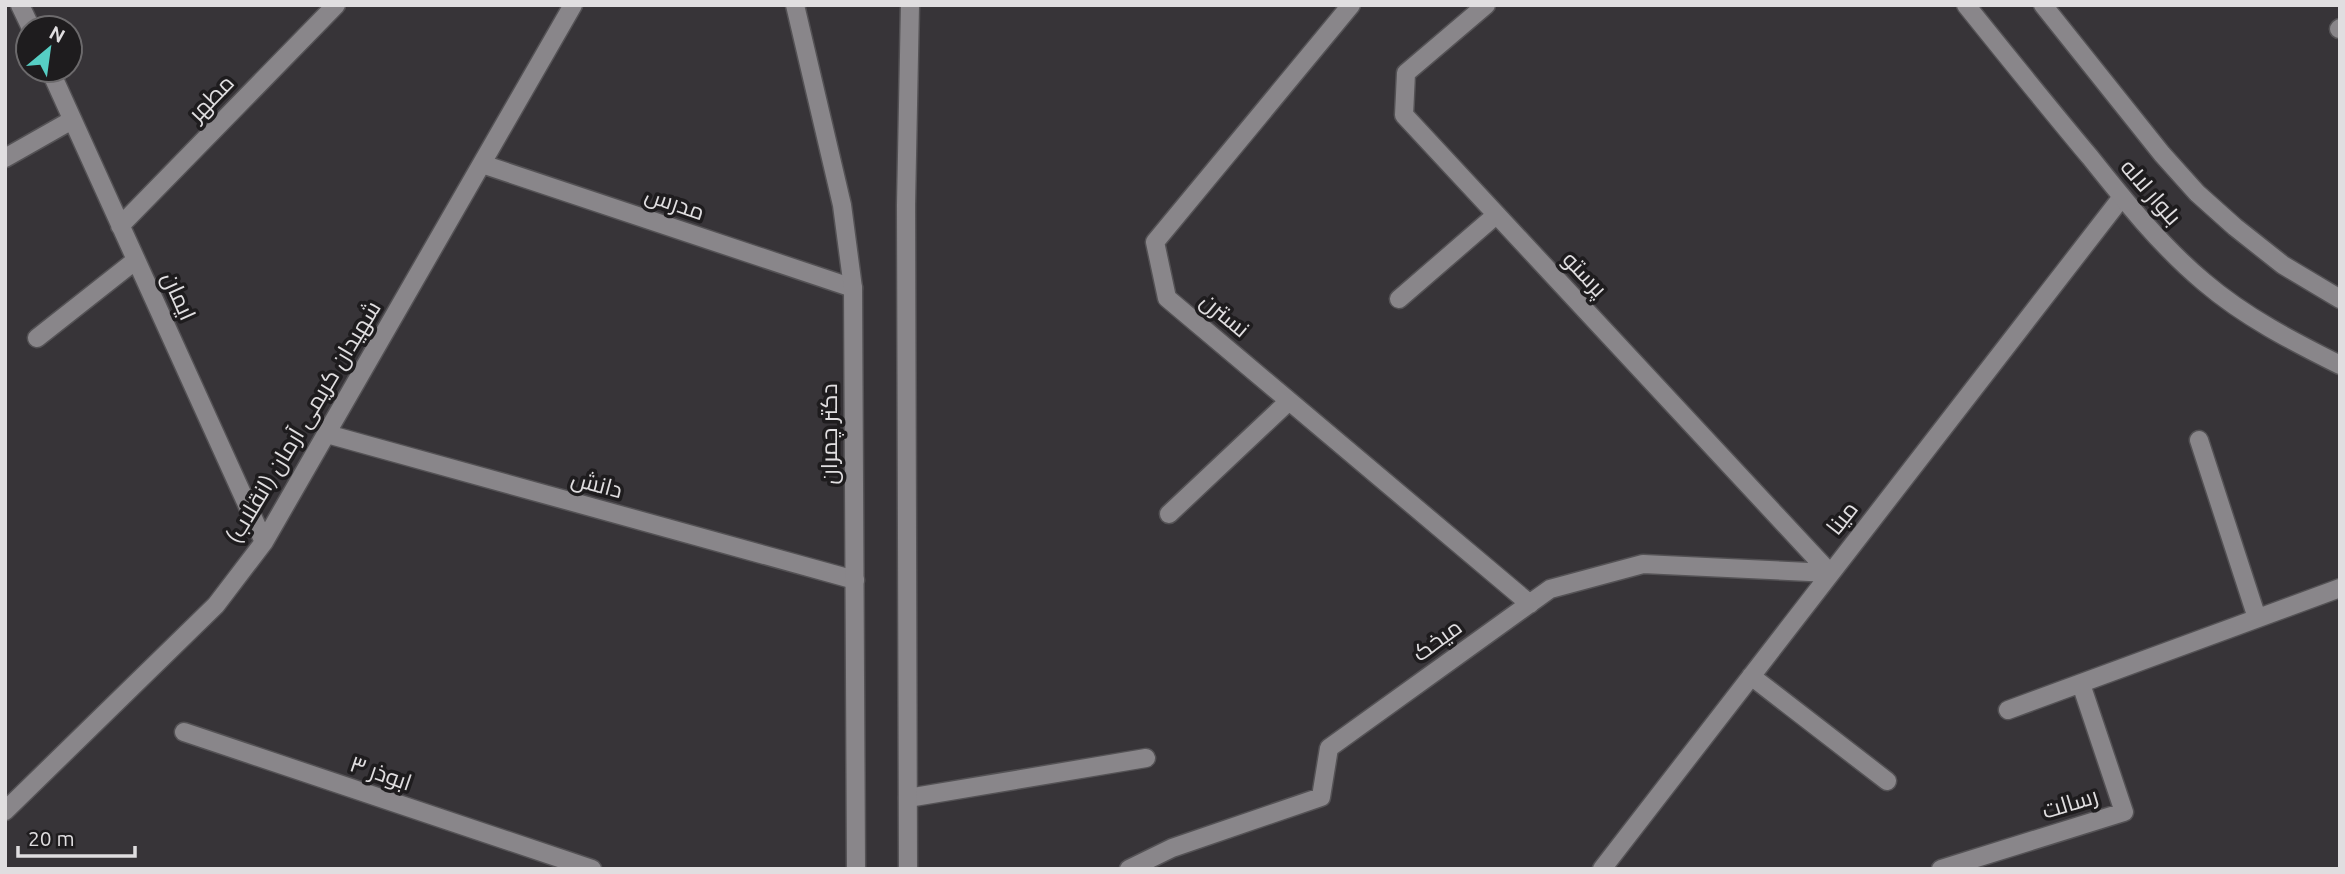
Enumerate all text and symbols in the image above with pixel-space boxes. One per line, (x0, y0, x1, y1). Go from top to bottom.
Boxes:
north arrow (14, 14, 84, 84)
text: N (46, 21, 69, 47)
street label: مطهر (181, 70, 240, 129)
street label: بلوار لاله (2115, 154, 2187, 230)
street label: مدرس (642, 181, 708, 226)
street label: پرستو (1556, 246, 1612, 303)
street label: ایمان (156, 268, 201, 325)
street label: نسترن (1195, 287, 1254, 343)
street label: شهیدان کریمی آرمان (انقلاب) (220, 296, 387, 548)
street label: دکتر چمران (816, 383, 844, 485)
street label: دانش (568, 465, 626, 504)
street label: مینا (1821, 496, 1863, 540)
street label: میخک (1407, 614, 1467, 666)
street label: ابوذر ۳ (347, 750, 415, 796)
street label: رسالت (2039, 782, 2101, 824)
scale bar (18, 814, 135, 858)
text: 20 m (28, 826, 75, 850)

